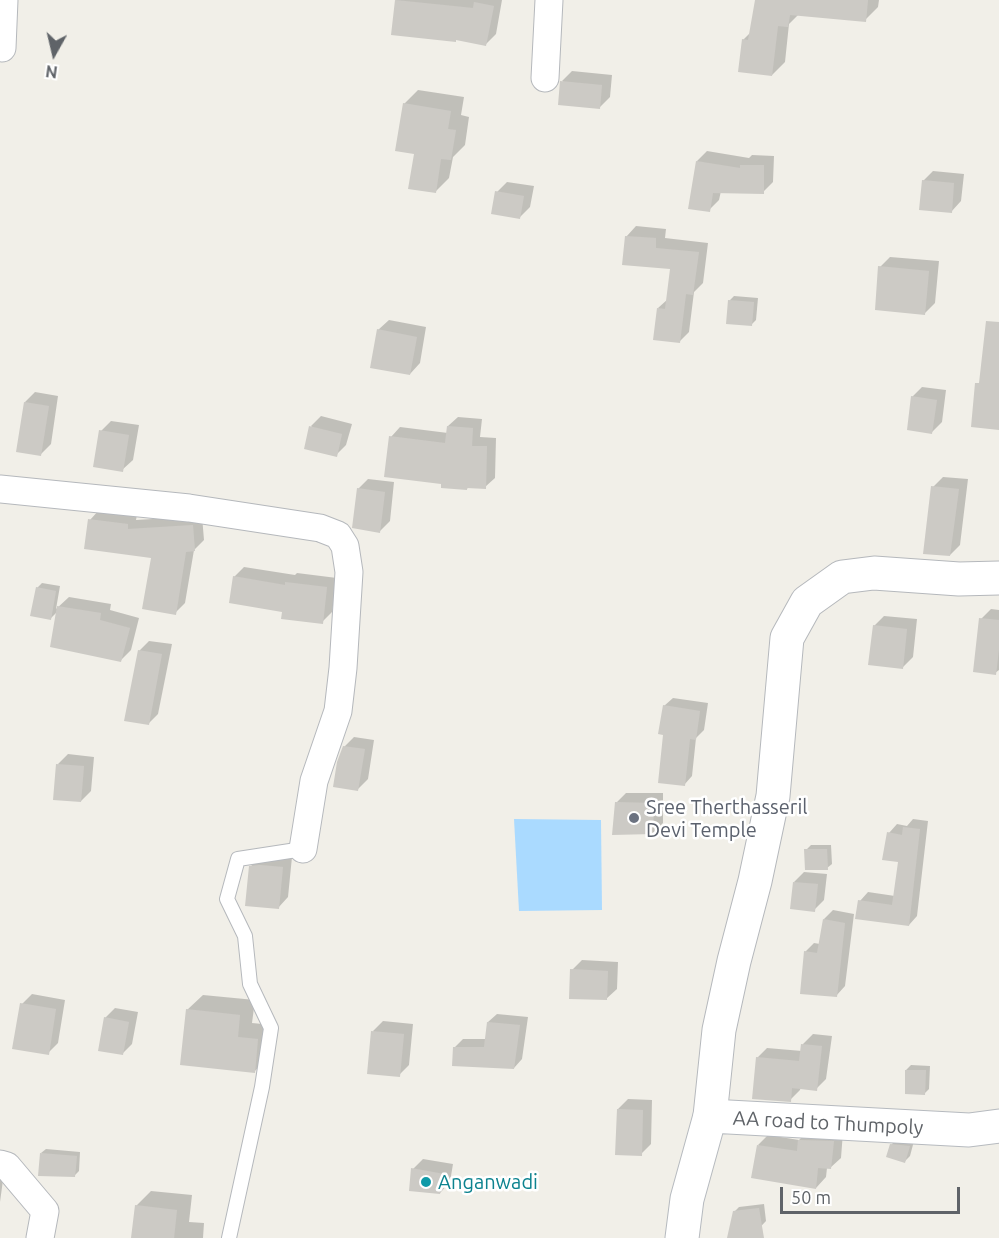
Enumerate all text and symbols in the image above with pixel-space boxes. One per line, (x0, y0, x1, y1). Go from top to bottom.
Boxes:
north arrow (24, 24, 84, 84)
text: N (44, 62, 59, 82)
place label: Sree Therthasseril Devi Temple (646, 795, 807, 842)
marker: Sree Therthasseril Devi Temple (627, 811, 641, 825)
street label: AA road to Thumpoly (732, 1106, 924, 1140)
place label: Anganwadi (438, 1170, 538, 1194)
marker: Anganwadi (419, 1175, 433, 1189)
scale bar (783, 1175, 963, 1213)
text: 50 m (791, 1187, 831, 1207)

